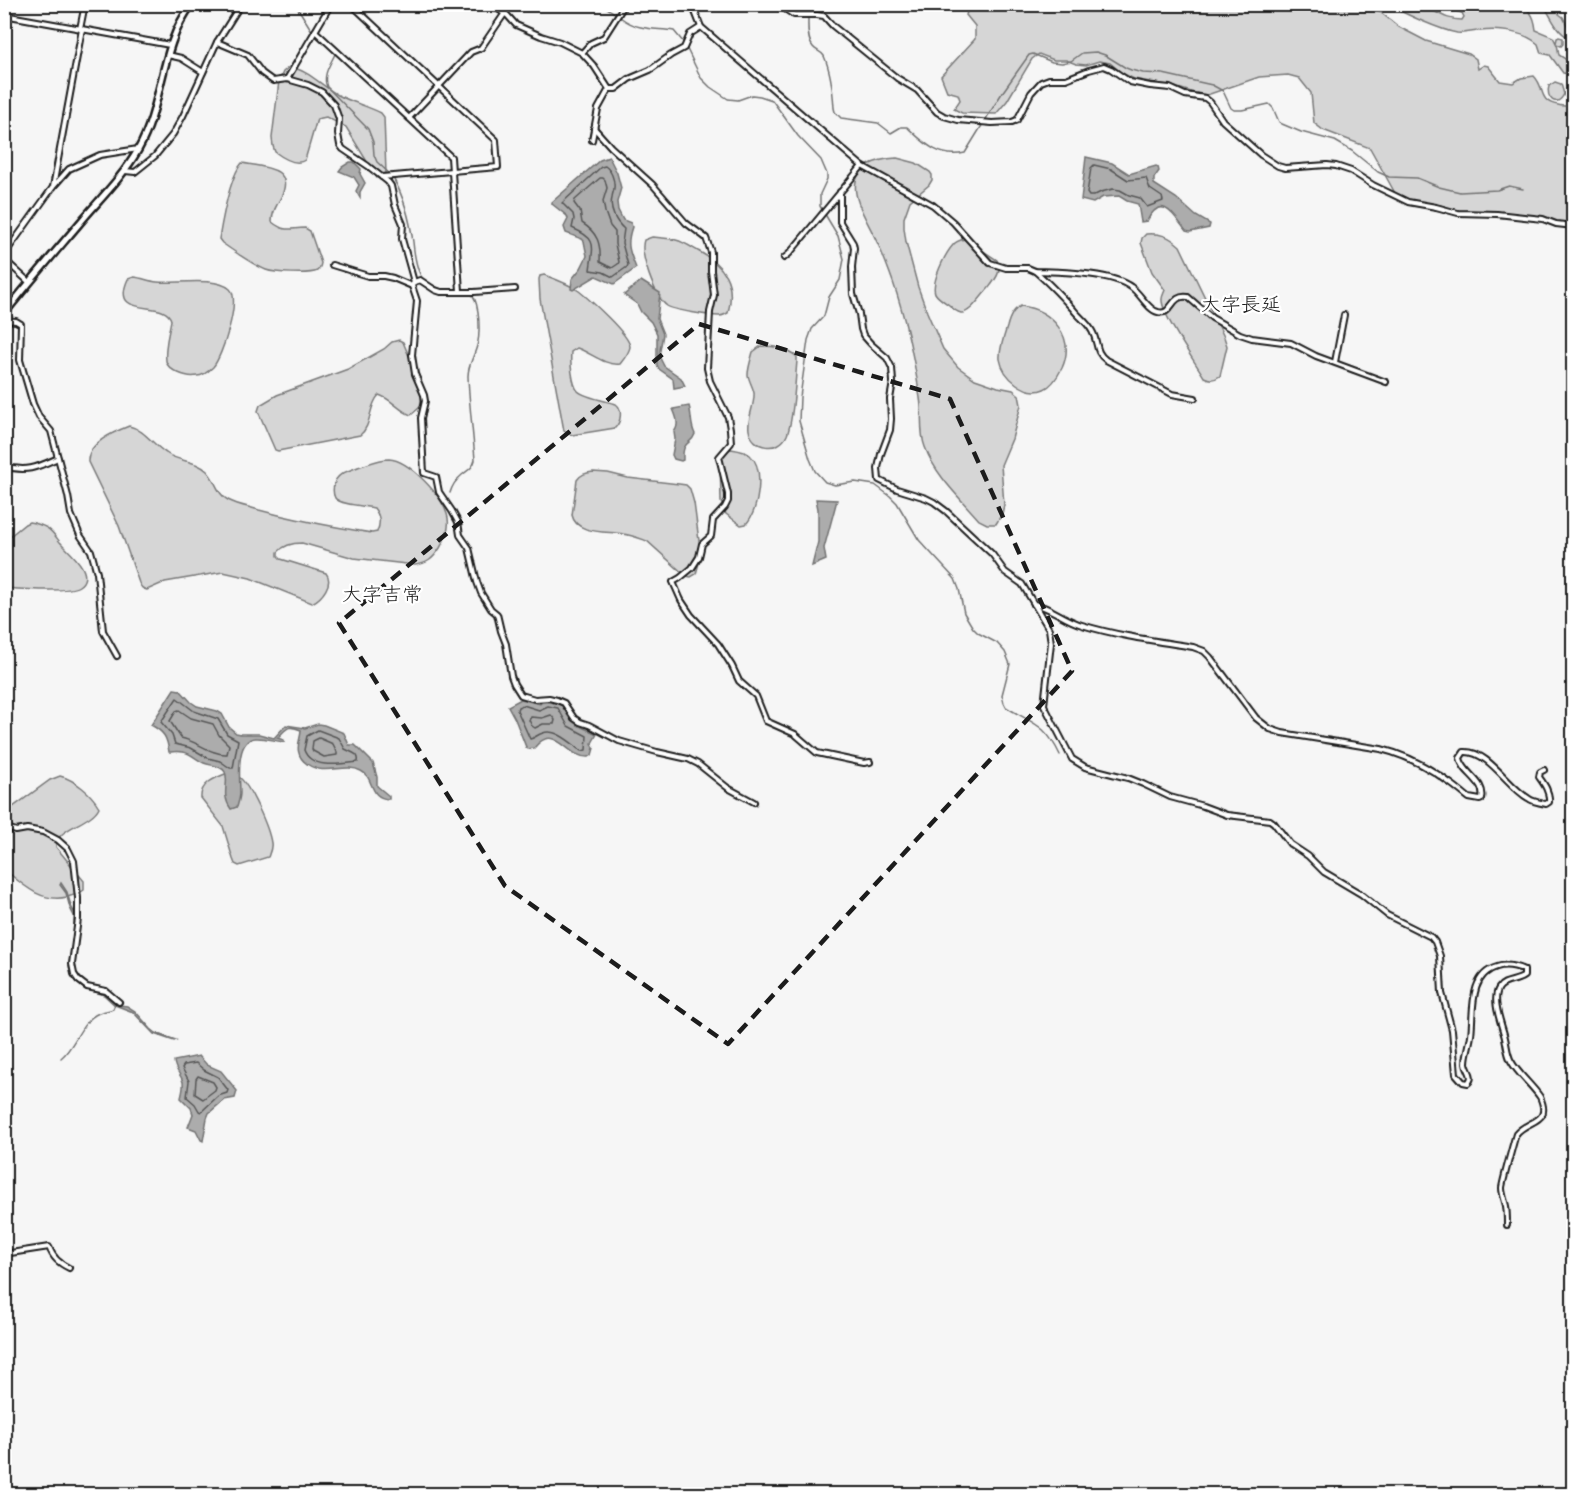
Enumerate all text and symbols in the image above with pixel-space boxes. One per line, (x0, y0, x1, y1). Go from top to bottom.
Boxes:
district label: 大字長延 (1201, 288, 1281, 318)
district label: 大字吉常 (342, 578, 422, 608)

